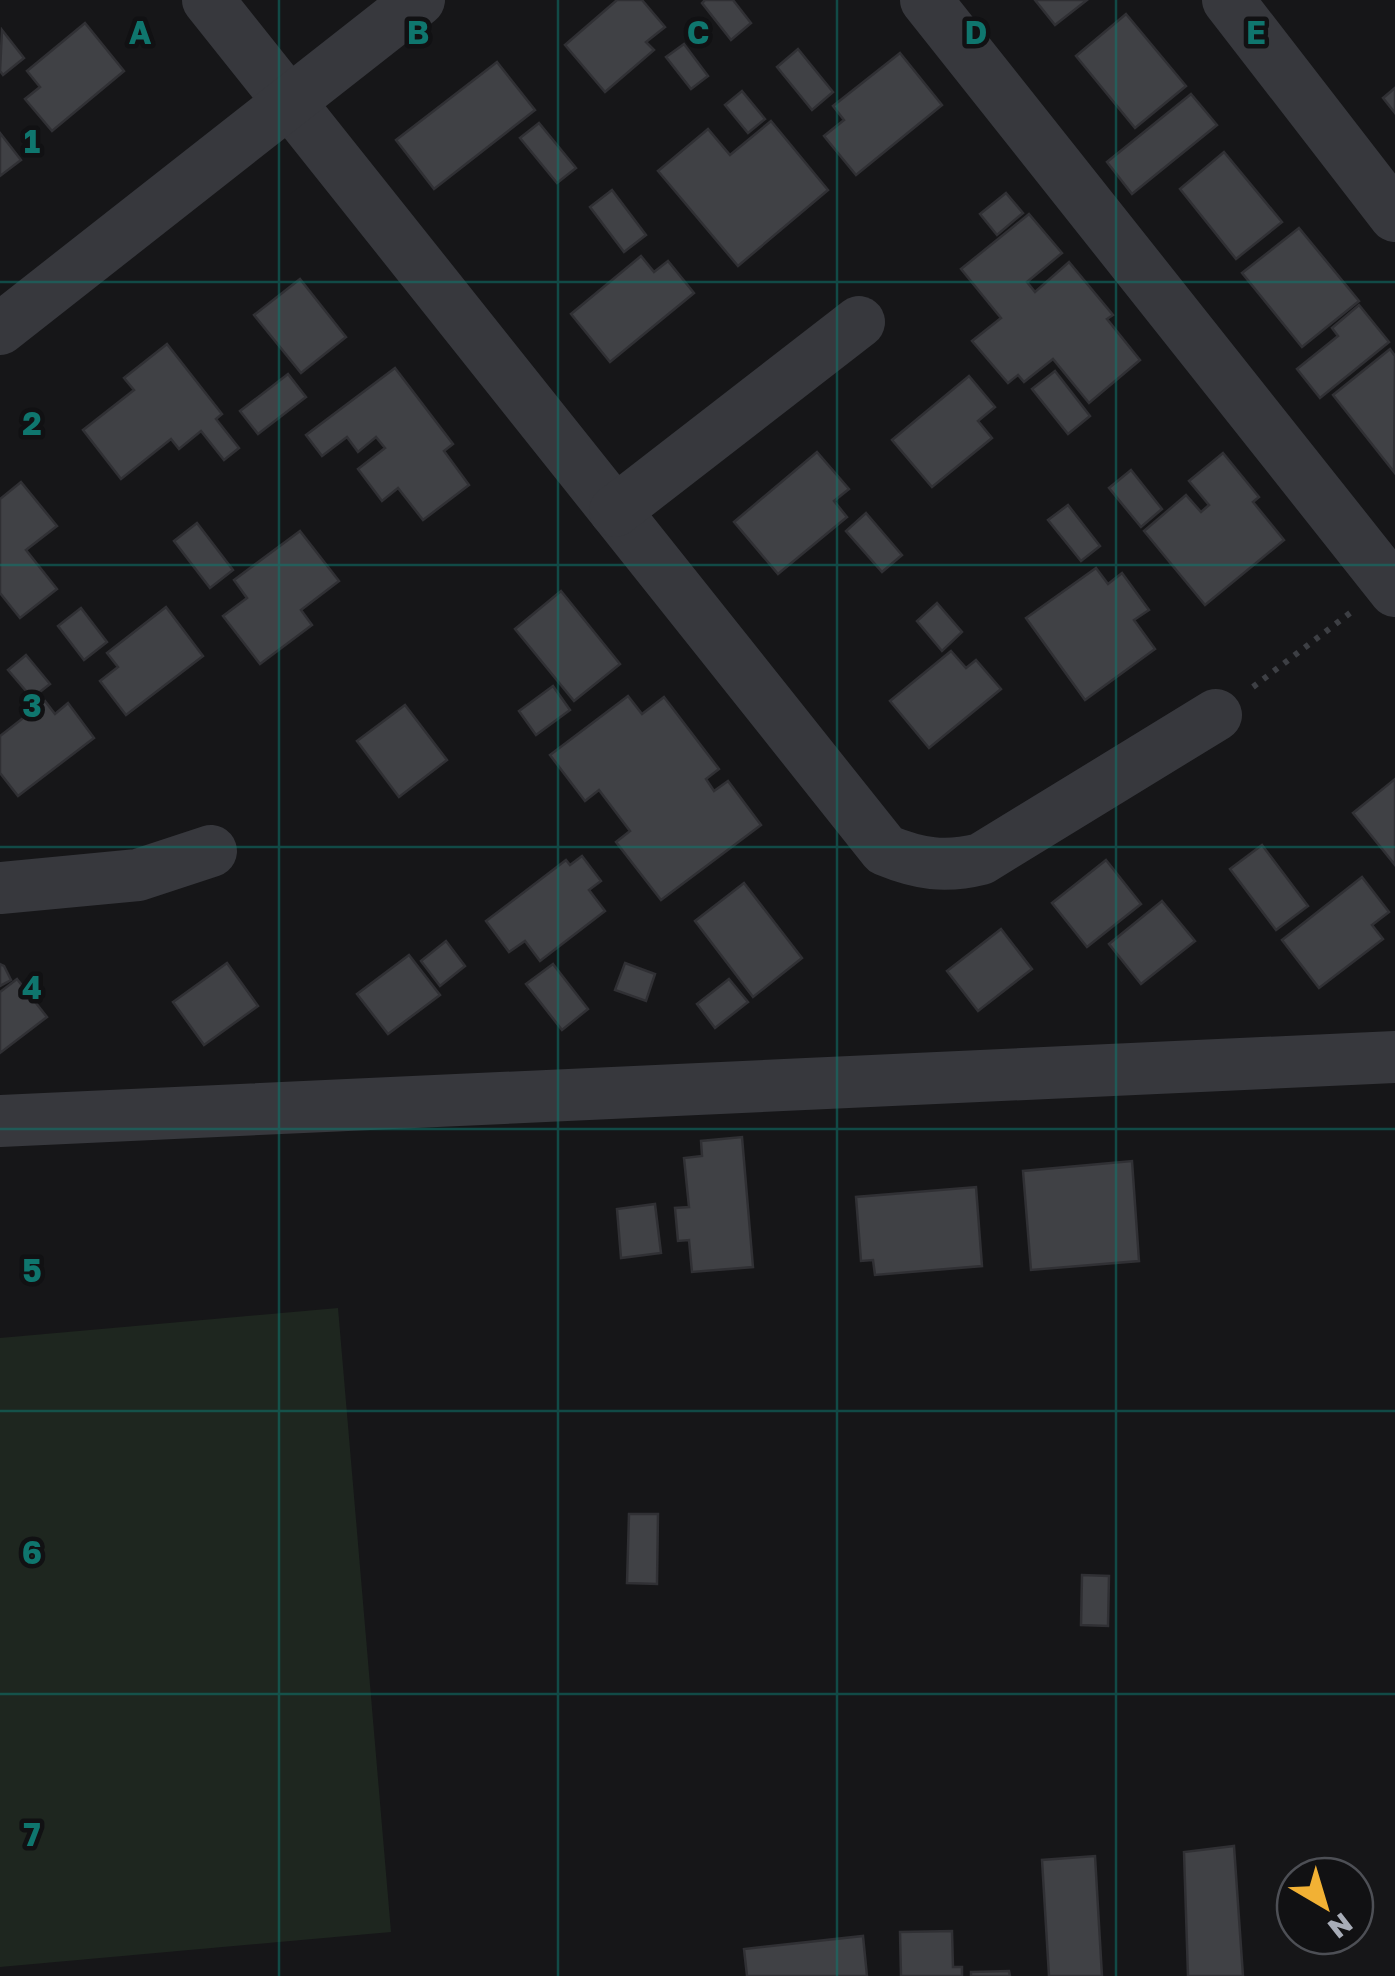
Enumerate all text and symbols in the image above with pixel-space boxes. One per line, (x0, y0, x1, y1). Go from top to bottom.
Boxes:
text: A (129, 13, 152, 51)
text: B (407, 13, 429, 51)
text: C (687, 13, 709, 51)
text: D (965, 13, 987, 51)
text: E (1246, 13, 1266, 51)
text: 1 (24, 122, 40, 160)
text: 2 (22, 404, 42, 442)
text: 3 (22, 686, 42, 724)
text: 4 (22, 968, 42, 1006)
text: 5 (22, 1251, 42, 1289)
text: 6 (22, 1533, 42, 1571)
text: 7 (23, 1815, 41, 1853)
north arrow (1275, 1856, 1375, 1956)
text: N (1322, 1907, 1359, 1946)

